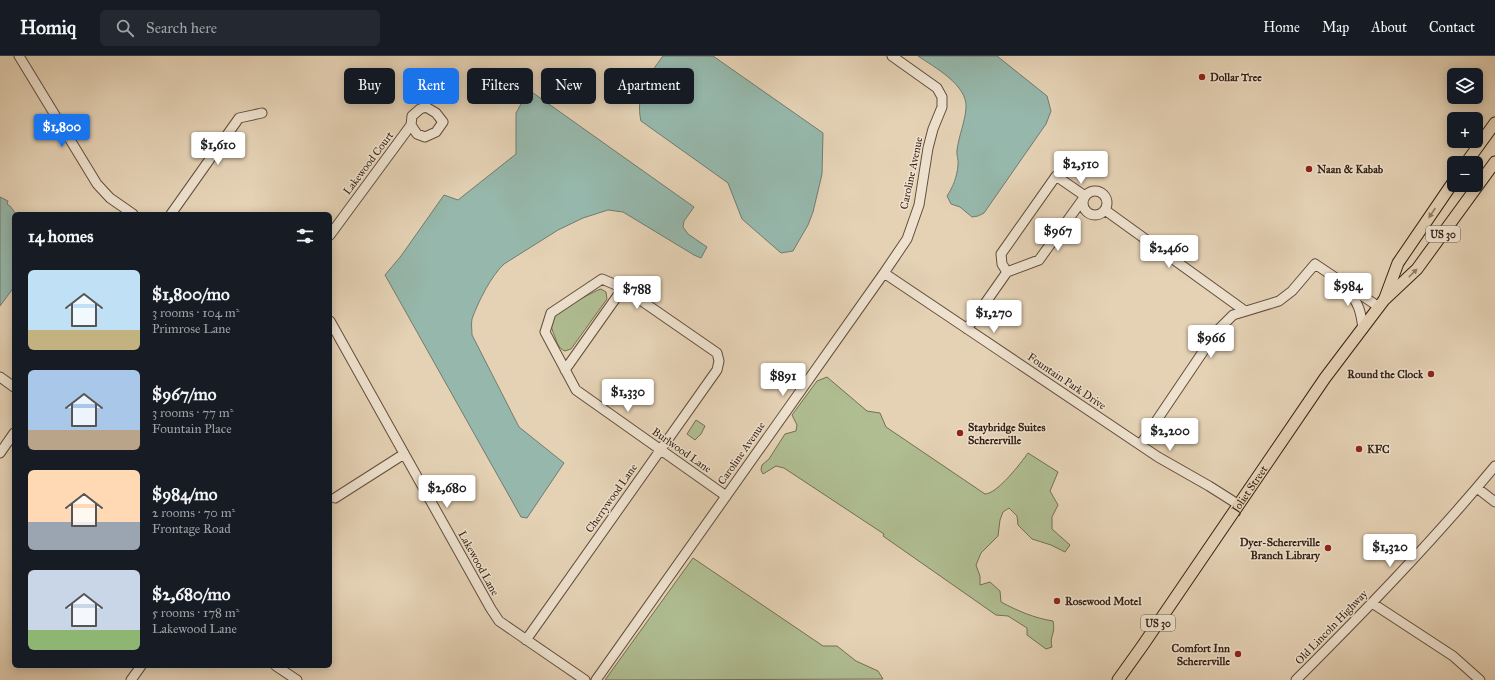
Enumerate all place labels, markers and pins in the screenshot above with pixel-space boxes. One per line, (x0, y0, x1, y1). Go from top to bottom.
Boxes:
place label: Dollar Tree (1210, 71, 1262, 84)
marker: Dollar Tree (1197, 72, 1207, 82)
pin: $1,800 (29, 114, 95, 148)
pin: $1,610 (185, 132, 251, 166)
pin: $2,510 (1048, 151, 1114, 185)
place label: Naan & Kabab (1317, 163, 1384, 176)
marker: Naan & Kabab (1304, 164, 1314, 174)
pin: $967 (1034, 218, 1082, 252)
pin: $2,460 (1136, 235, 1202, 269)
pin: $984 (1324, 273, 1372, 307)
pin: $788 (613, 276, 661, 310)
pin: $1,270 (961, 300, 1027, 334)
pin: $966 (1187, 325, 1235, 359)
pin: $891 (759, 363, 807, 397)
place label: Round the Clock (1347, 368, 1424, 381)
marker: Round the Clock (1426, 369, 1436, 379)
pin: $1,330 (595, 379, 661, 413)
pin: $2,200 (1137, 418, 1203, 452)
place label: Staybridge Suites Schererville (968, 421, 1046, 447)
marker: Staybridge Suites Schererville (955, 428, 965, 438)
place label: KFC (1367, 443, 1390, 456)
marker: KFC (1354, 444, 1364, 454)
pin: $2,680 (414, 475, 480, 509)
pin: $1,320 (1357, 534, 1423, 568)
place label: Dyer-Schererville Branch Library (1240, 536, 1321, 563)
marker: Dyer-Schererville Branch Library (1323, 543, 1333, 553)
place label: Rosewood Motel (1065, 595, 1142, 608)
marker: Rosewood Motel (1052, 596, 1062, 606)
place label: Comfort Inn Schererville (1171, 642, 1230, 668)
marker: Comfort Inn Schererville (1233, 649, 1243, 659)

